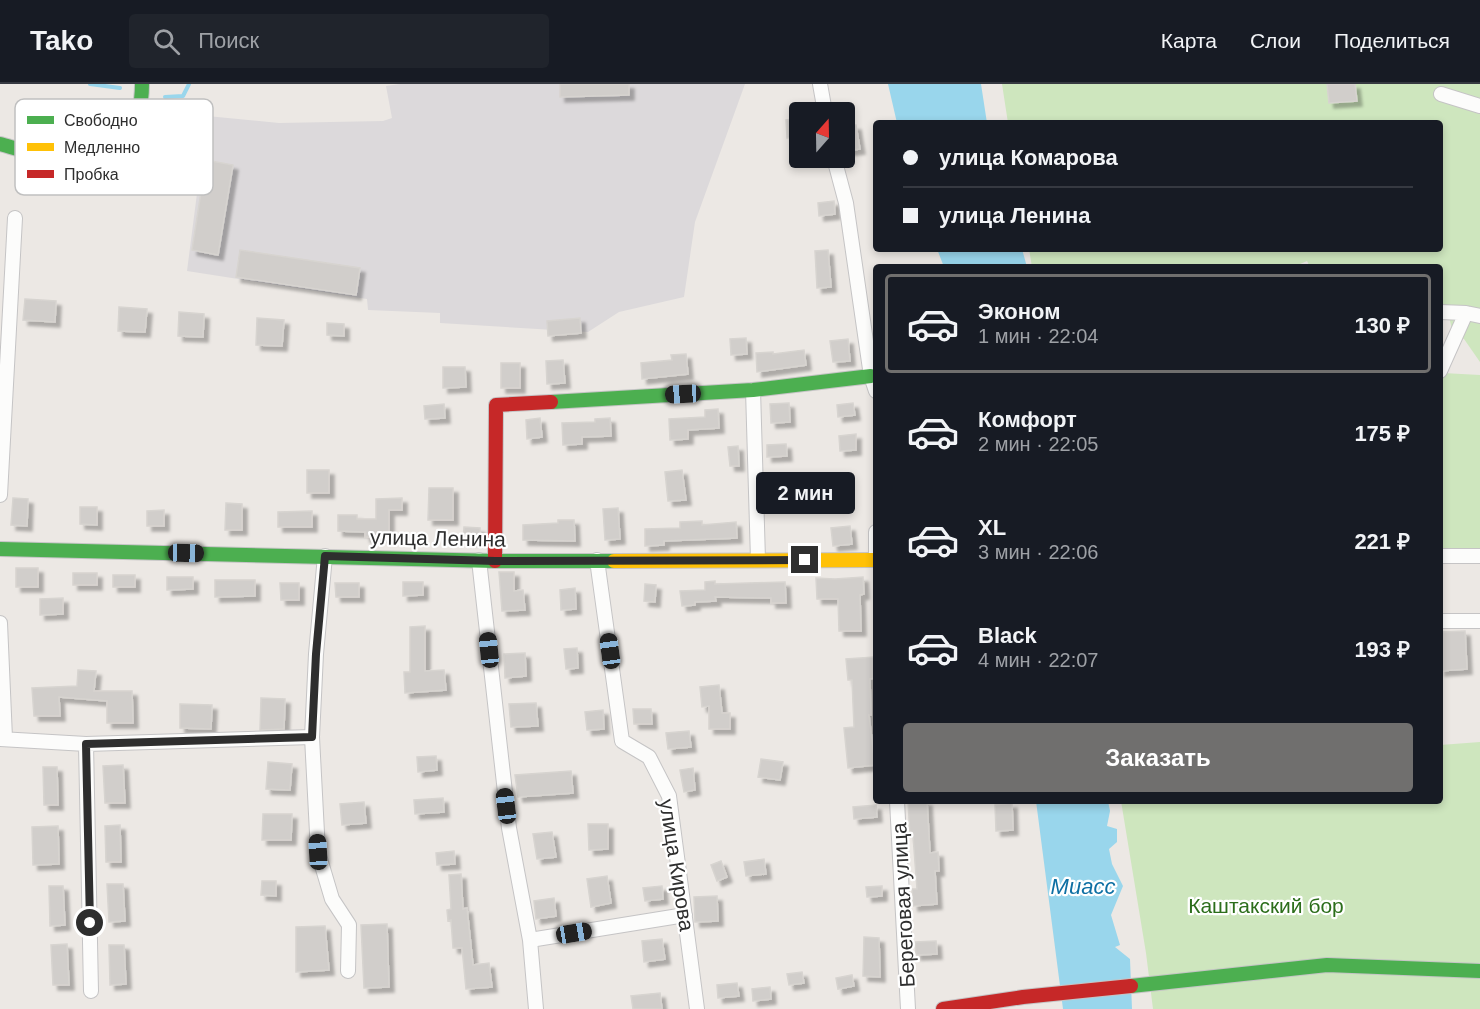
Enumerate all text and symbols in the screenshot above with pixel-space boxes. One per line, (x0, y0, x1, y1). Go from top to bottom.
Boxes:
search box (129, 14, 549, 68)
text: Tako (30, 25, 93, 56)
icon: search (150, 25, 183, 58)
text: Поиск (198, 28, 259, 53)
text: Карта (1161, 29, 1217, 52)
text: Слои (1250, 29, 1301, 52)
text: Поделиться (1334, 29, 1450, 52)
legend (15, 99, 213, 195)
north arrow (789, 102, 855, 168)
map controls (789, 102, 855, 168)
text: Свободно (64, 112, 138, 129)
text: Медленно (64, 139, 140, 156)
text: улица Комарова (939, 145, 1118, 170)
text: Пробка (64, 166, 119, 183)
text: улица Ленина (939, 203, 1091, 228)
icon: car (906, 297, 960, 351)
text: Эконом (978, 299, 1061, 324)
text: 130 ₽ (1354, 313, 1410, 338)
text: 1 мин · 22:04 (978, 325, 1098, 347)
car (665, 384, 701, 404)
icon: car (906, 405, 960, 459)
text: Комфорт (978, 407, 1077, 432)
text: 175 ₽ (1354, 421, 1410, 446)
text: 2 мин · 22:05 (978, 433, 1098, 455)
callout: 2 мин (756, 473, 854, 515)
text: 2 мин (778, 482, 833, 504)
icon: car (906, 513, 960, 567)
text: XL (978, 515, 1006, 540)
street label: улица Ленина (370, 525, 506, 551)
text: 221 ₽ (1354, 529, 1410, 554)
text: 3 мин · 22:06 (978, 541, 1098, 563)
car (168, 544, 204, 562)
route end (791, 546, 818, 573)
icon: car (906, 621, 960, 675)
text: Black (978, 623, 1037, 648)
car (478, 631, 500, 669)
car (599, 632, 621, 670)
text: 193 ₽ (1354, 637, 1410, 662)
text: 4 мин · 22:07 (978, 649, 1098, 671)
button: Заказать (903, 723, 1413, 792)
car (495, 787, 517, 825)
street label: улица Кирова (655, 797, 699, 933)
street label: Береговая улица (887, 822, 919, 988)
car (308, 834, 328, 870)
water label: Миасс (1051, 874, 1115, 899)
park label: Каштакский бор (1188, 894, 1344, 917)
route start (76, 909, 103, 936)
car (555, 921, 593, 945)

